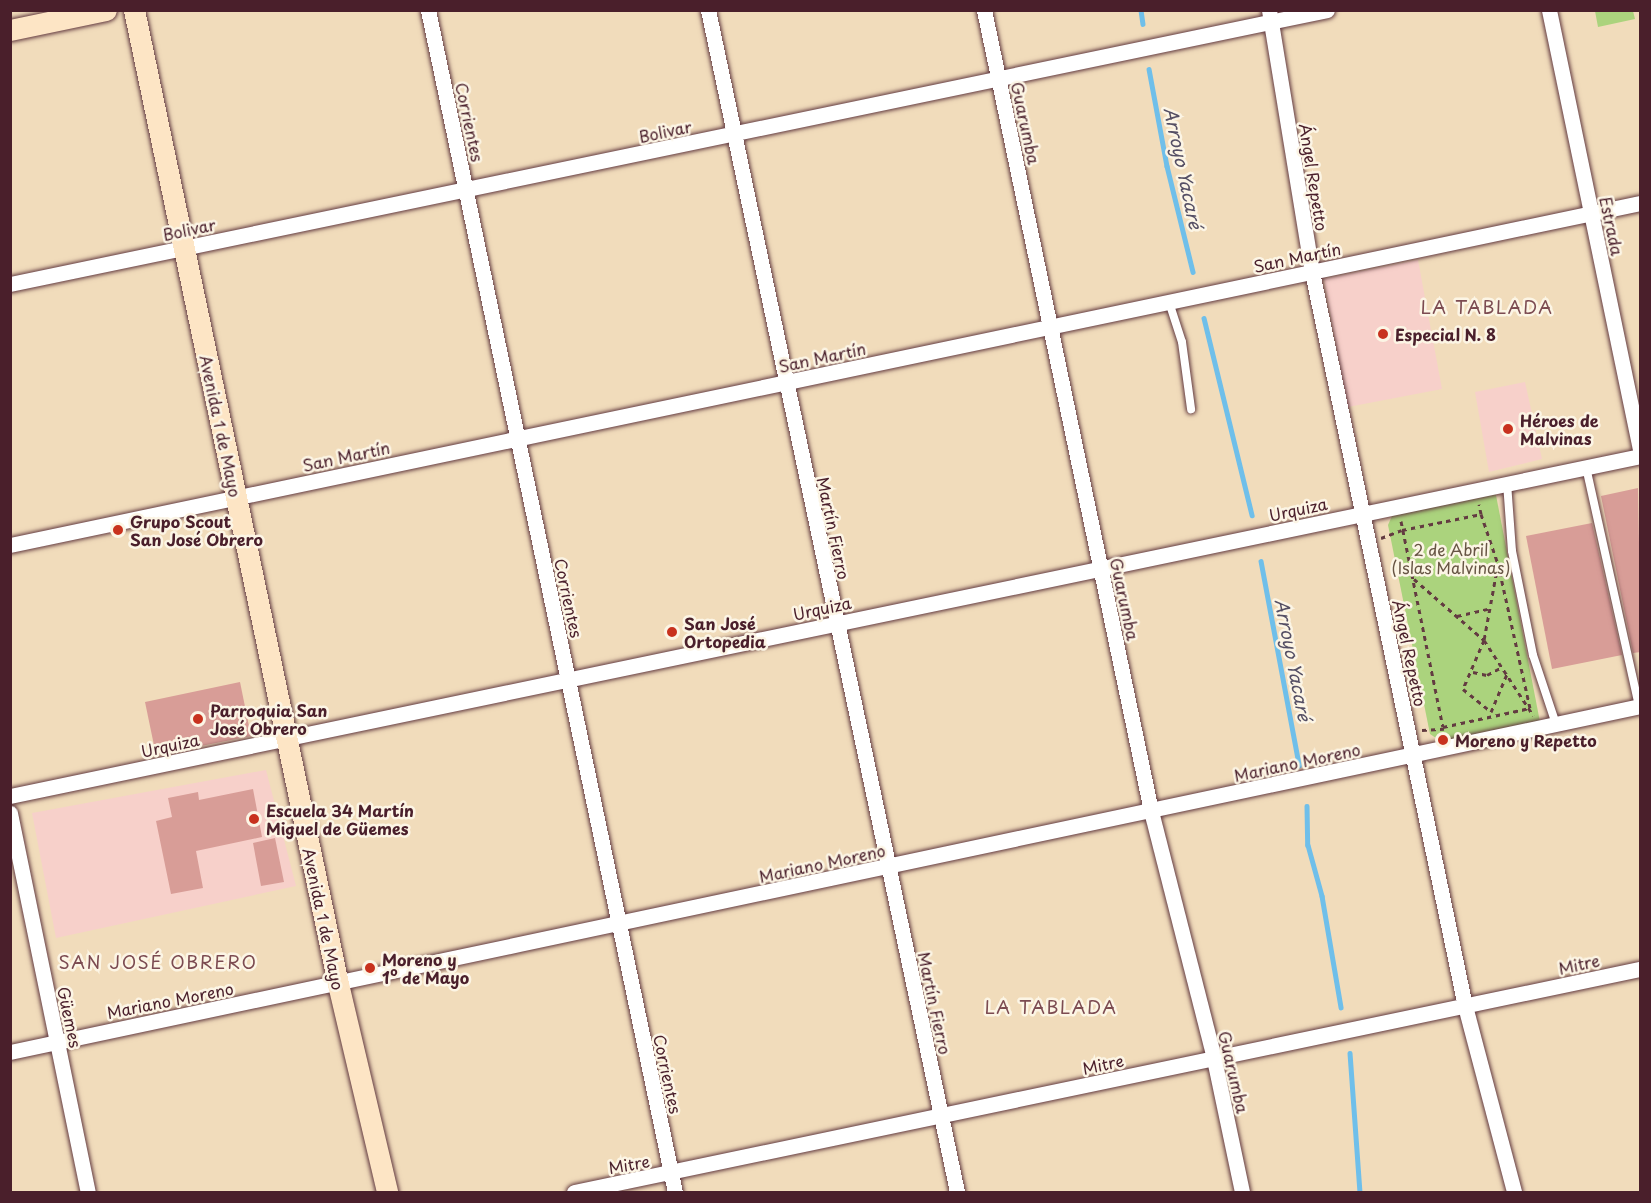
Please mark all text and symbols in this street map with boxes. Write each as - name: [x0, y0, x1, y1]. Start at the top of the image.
- street label: Guarumba: [1008, 80, 1044, 166]
- street label: Corrientes: [452, 81, 488, 163]
- water label: Arroyo Yacaré: [1159, 104, 1207, 232]
- street label: Bolivar: [637, 116, 693, 146]
- street label: Ángel Repetto: [1296, 122, 1332, 232]
- street label: Estrada: [1596, 195, 1628, 257]
- street label: Bolivar: [161, 214, 217, 244]
- street label: San Martín: [1252, 238, 1342, 276]
- district label: LA TABLADA: [1421, 296, 1553, 318]
- place label: Especial N. 8: [1395, 324, 1498, 344]
- marker: Especial N. 8: [1376, 327, 1390, 341]
- street label: San Martín: [777, 338, 867, 376]
- street label: Avenida 1 de Mayo: [197, 353, 245, 499]
- place label: Héroes de Malvinas: [1520, 410, 1599, 448]
- marker: Héroes de Malvinas: [1501, 422, 1515, 436]
- street label: San Martín: [301, 437, 391, 475]
- street label: Martín Fierro: [814, 475, 854, 581]
- street label: Urquiza: [1267, 493, 1329, 525]
- place label: Grupo Scout San José Obrero: [130, 511, 263, 549]
- marker: Grupo Scout San José Obrero: [111, 523, 125, 537]
- park label: 2 de Abril (Islas Malvinas): [1391, 539, 1511, 577]
- street label: Guarumba: [1107, 556, 1143, 642]
- street label: Corrientes: [551, 557, 587, 639]
- street label: Urquiza: [791, 592, 853, 624]
- water label: Arroyo Yacaré: [1270, 596, 1316, 724]
- street label: Ángel Repetto: [1389, 598, 1431, 708]
- place label: San José Ortopedia: [684, 613, 766, 651]
- marker: San José Ortopedia: [665, 625, 679, 639]
- place label: Parroquia San José Obrero: [210, 700, 327, 738]
- marker: Parroquia San José Obrero: [191, 712, 205, 726]
- street label: Urquiza: [139, 729, 201, 761]
- place label: Moreno y Repetto: [1455, 730, 1597, 750]
- marker: Moreno y Repetto: [1436, 733, 1450, 747]
- street label: Mariano Moreno: [1232, 739, 1362, 785]
- place label: Escuela 34 Martín Miguel de Güemes: [266, 800, 414, 838]
- marker: Escuela 34 Martín Miguel de Güemes: [247, 812, 261, 826]
- street label: Mariano Moreno: [757, 840, 887, 886]
- street label: Avenida 1 de Mayo: [300, 846, 348, 992]
- place label: Moreno y 1º de Mayo: [382, 949, 471, 987]
- street label: Martín Fierro: [915, 950, 955, 1056]
- street label: Mitre: [1557, 950, 1601, 978]
- district label: SAN JOSÉ OBRERO: [59, 951, 257, 973]
- marker: Moreno y 1º de Mayo: [363, 961, 377, 975]
- street label: Mariano Moreno: [105, 978, 235, 1022]
- street label: Güemes: [54, 985, 86, 1049]
- district label: LA TABLADA: [985, 996, 1117, 1018]
- street label: Guarumba: [1215, 1029, 1253, 1115]
- street label: Corrientes: [650, 1033, 686, 1115]
- street label: Mitre: [1081, 1050, 1125, 1078]
- street label: Mitre: [607, 1151, 651, 1177]

